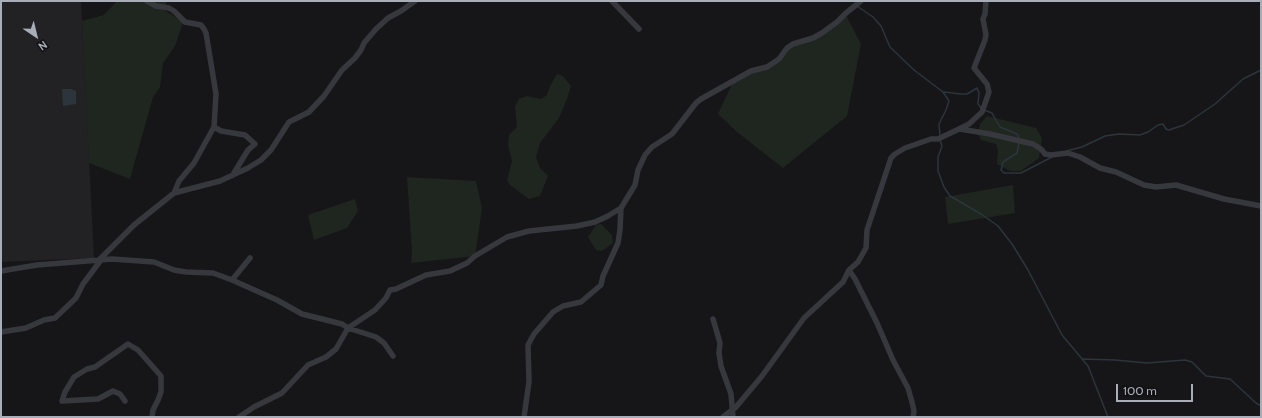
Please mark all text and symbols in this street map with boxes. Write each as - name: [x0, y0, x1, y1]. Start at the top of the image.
- north arrow: [16, 16, 56, 56]
- text: N: [36, 38, 50, 54]
- scale bar: [1118, 376, 1195, 402]
- text: 100 m: [1123, 383, 1157, 398]

